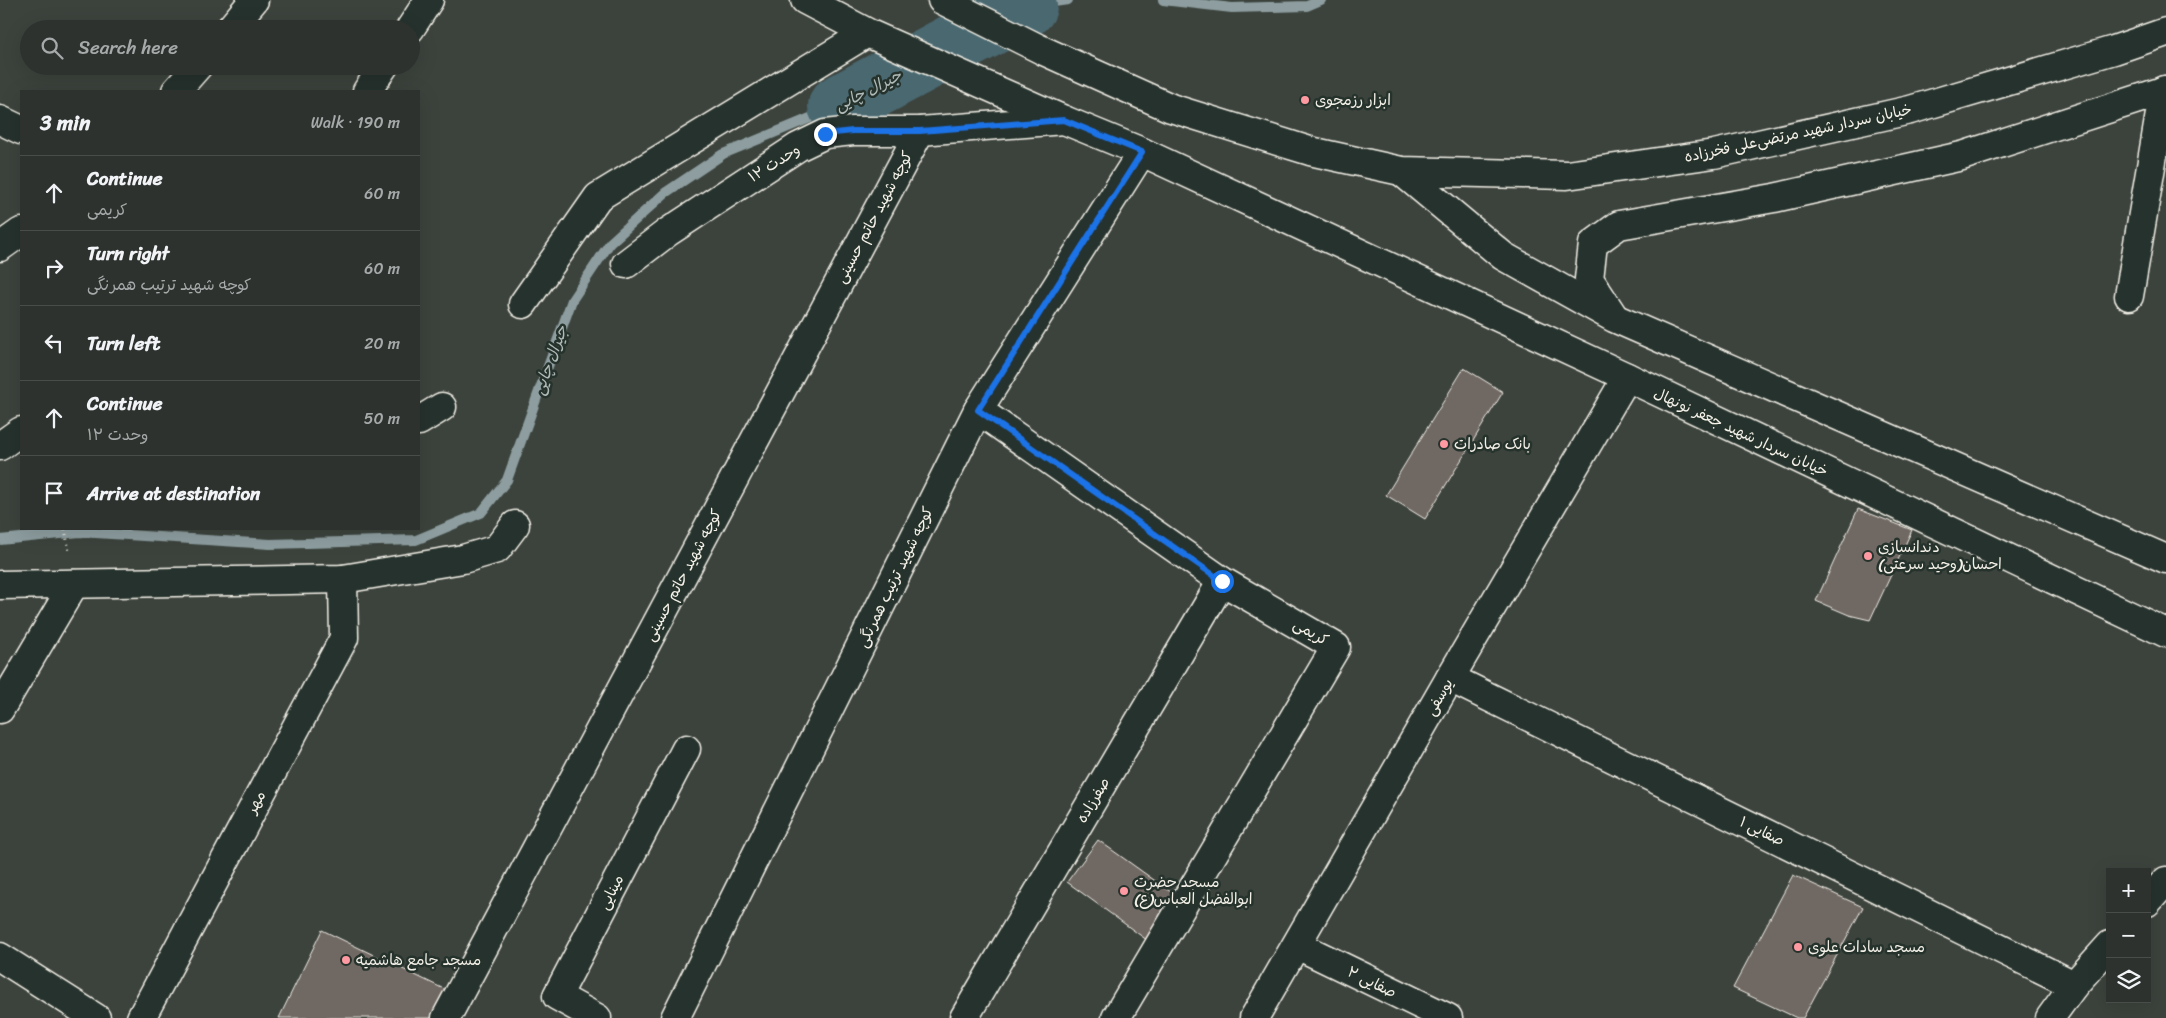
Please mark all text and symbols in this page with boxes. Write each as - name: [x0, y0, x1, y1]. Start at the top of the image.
- search box: [20, 20, 420, 75]
- text: Search here: [78, 31, 178, 64]
- icon: search: [38, 34, 66, 62]
- water label: جیرال چایی: [829, 60, 908, 119]
- place label: ابزار رزمجوی: [1315, 87, 1391, 113]
- marker: ابزار رزمجوی: [1299, 94, 1311, 106]
- street label: خیابان سردار شهید مرتضی‌علی فخرزاده: [1682, 96, 1914, 170]
- text: 3 min: [40, 104, 90, 142]
- text: Walk · 190 m: [311, 108, 400, 137]
- route end: [814, 123, 837, 146]
- street label: وحدت ۱۲: [743, 137, 805, 189]
- street label: کوچه شهید حاتم حسینی: [828, 146, 920, 288]
- text: Continue: [87, 162, 163, 195]
- icon: ahead: [40, 179, 68, 207]
- text: 60 m: [364, 179, 400, 208]
- text: کریمی: [87, 195, 127, 224]
- text: Turn right: [87, 237, 169, 270]
- icon: right: [40, 254, 68, 282]
- text: 60 m: [364, 254, 400, 283]
- text: کوچه شهید ترتیب همرنگی: [87, 270, 251, 299]
- water label: جیرال چایی: [524, 320, 576, 399]
- text: Turn left: [87, 327, 160, 360]
- icon: left: [40, 329, 68, 357]
- text: 20 m: [364, 329, 400, 358]
- street label: خیابان سردار شهید جعفر نونهال: [1649, 380, 1833, 484]
- text: Continue: [87, 387, 163, 420]
- icon: ahead: [40, 404, 68, 432]
- text: 50 m: [364, 404, 400, 433]
- text: وحدت ۱۲: [87, 420, 148, 449]
- place label: بانک صادرات: [1454, 431, 1531, 457]
- marker: بانک صادرات: [1438, 438, 1450, 450]
- text: Arrive at destination: [87, 477, 260, 510]
- icon: arrive: [40, 479, 68, 507]
- street label: کوچه شهید ترتیب همرنگی: [850, 502, 940, 652]
- street label: کوچه شهید حاتم حسینی: [637, 504, 729, 646]
- place label: دندانسازی احسان(وحید سرعتی): [1878, 534, 2002, 577]
- marker: دندانسازی احسان(وحید سرعتی): [1862, 550, 1874, 562]
- route start: [1211, 570, 1234, 593]
- street label: کریمی: [1288, 611, 1334, 653]
- street label: یوسفی: [1418, 673, 1460, 721]
- street label: صفرزاده: [1069, 772, 1117, 828]
- street label: مهر: [238, 786, 273, 820]
- street label: صفایی ۱: [1735, 809, 1789, 853]
- map controls: [2106, 868, 2151, 1003]
- button: +: [2106, 868, 2151, 913]
- place label: مسجد حضرت ابوالفضل العباس(ع): [1134, 869, 1252, 912]
- street label: مینایی: [591, 870, 631, 914]
- marker: مسجد حضرت ابوالفضل العباس(ع): [1118, 885, 1130, 897]
- button: −: [2106, 913, 2151, 958]
- place label: مسجد سادات علوی: [1808, 934, 1925, 960]
- marker: مسجد سادات علوی: [1792, 941, 1804, 953]
- place label: مسجد جامع هاشمیه: [356, 947, 481, 973]
- marker: مسجد جامع هاشمیه: [340, 954, 352, 966]
- button: layers: [2106, 958, 2151, 1003]
- street label: صفایی ۲: [1343, 959, 1401, 1005]

